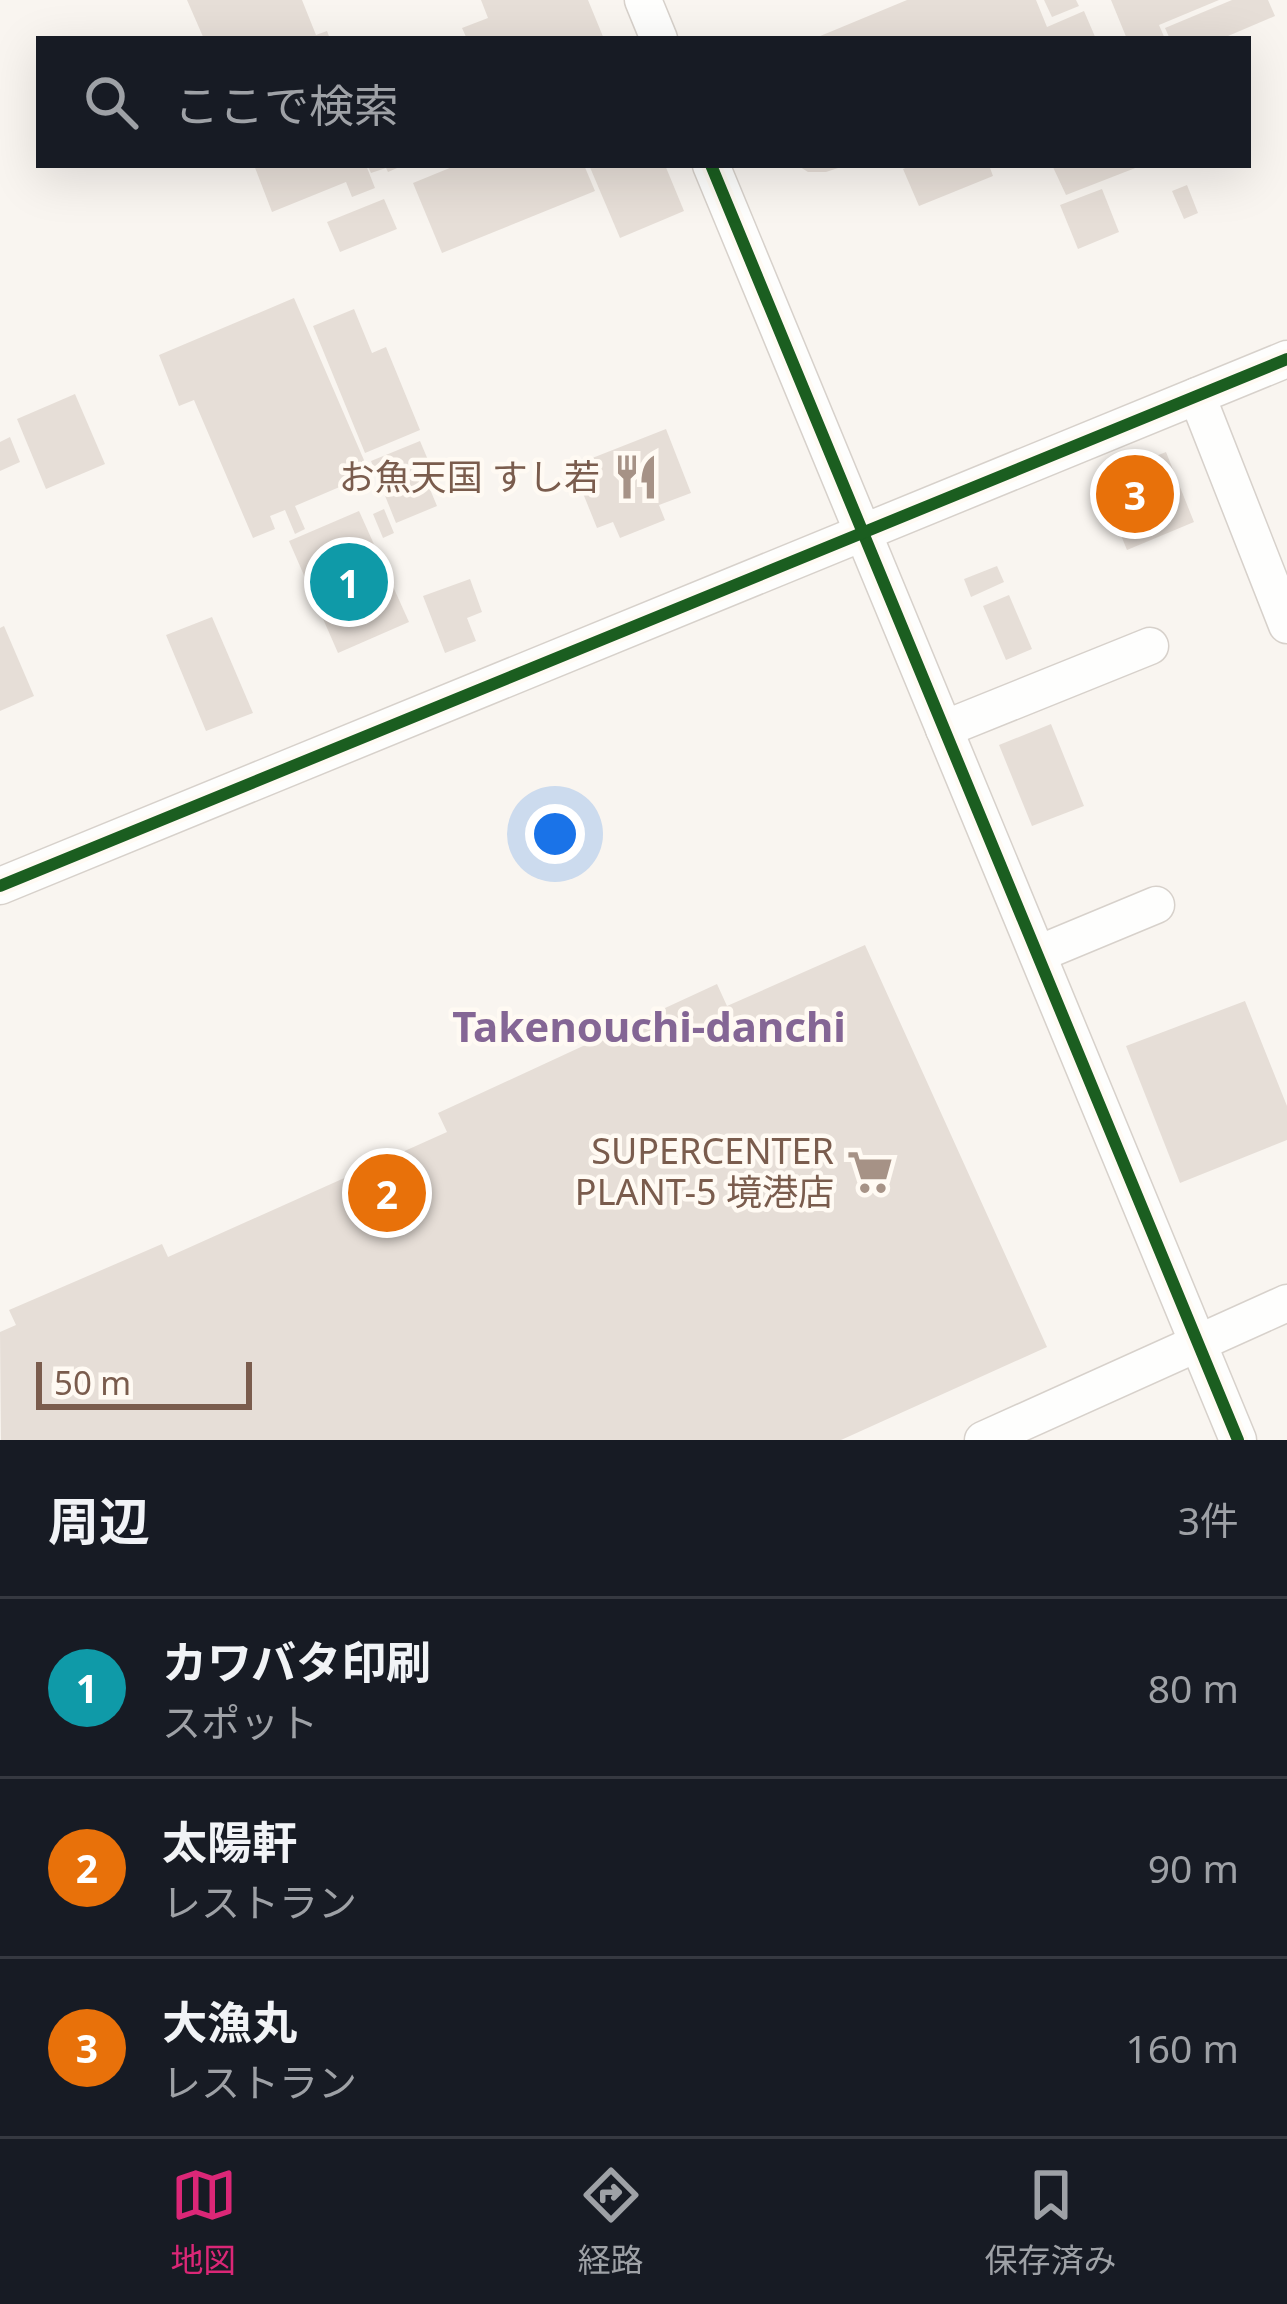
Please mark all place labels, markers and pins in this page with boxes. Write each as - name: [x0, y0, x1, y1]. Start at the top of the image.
- pin: 3: [1096, 449, 1174, 539]
- place label: お魚天国 すし若: [339, 452, 600, 501]
- restaurant icon: お魚天国 すし若: [611, 452, 661, 502]
- pin: 1: [310, 537, 388, 627]
- place label: SUPERCENTER PLANT-5 境港店: [575, 1126, 834, 1216]
- supermarket icon: SUPERCENTER PLANT-5 境港店: [845, 1147, 895, 1197]
- pin: 2: [348, 1148, 426, 1238]

